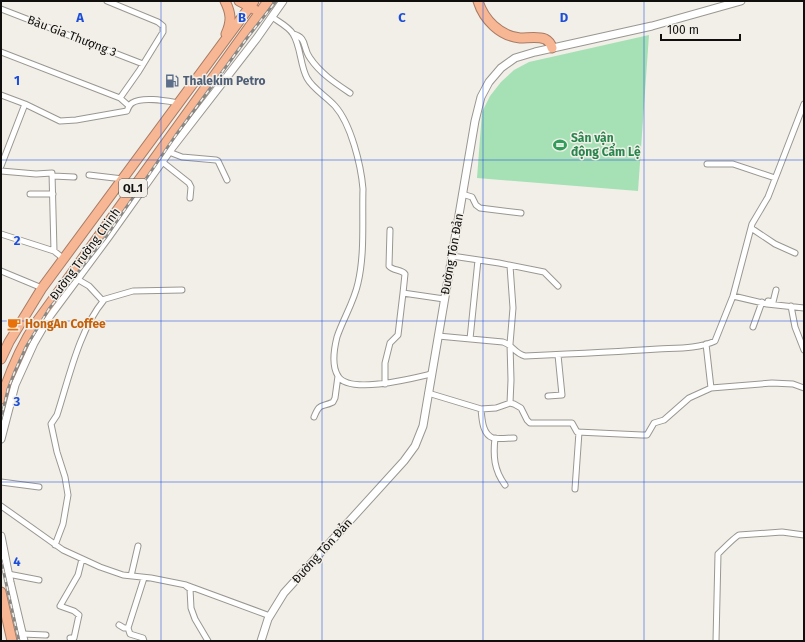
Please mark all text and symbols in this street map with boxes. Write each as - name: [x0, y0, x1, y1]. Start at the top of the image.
- text: A: [75, 10, 84, 25]
- text: B: [238, 10, 246, 25]
- text: C: [398, 10, 406, 25]
- text: D: [560, 10, 569, 25]
- street label: Bàu Gia Thượng 3: [25, 13, 119, 59]
- scale bar: [661, 16, 740, 42]
- text: 100 m: [667, 23, 699, 37]
- text: 1: [14, 73, 20, 88]
- fuel station icon: Thalekim Petro: [164, 73, 180, 89]
- place label: Thalekim Petro: [183, 74, 266, 88]
- place label: Sân vận động Cẩm Lệ: [571, 131, 641, 159]
- sports icon: Sân vận động Cẩm Lệ: [552, 137, 568, 153]
- road number: QL.1: [119, 179, 147, 197]
- street label: Đường Trường Chinh: [47, 205, 123, 303]
- street label: Đường Tôn Đản: [438, 212, 466, 296]
- text: 2: [14, 233, 21, 248]
- cafe icon: HongAn Coffee: [6, 316, 22, 332]
- place label: HongAn Coffee: [25, 317, 106, 331]
- text: 3: [13, 394, 21, 409]
- street label: Đường Tôn Đản: [289, 516, 355, 586]
- text: 4: [13, 554, 21, 569]

